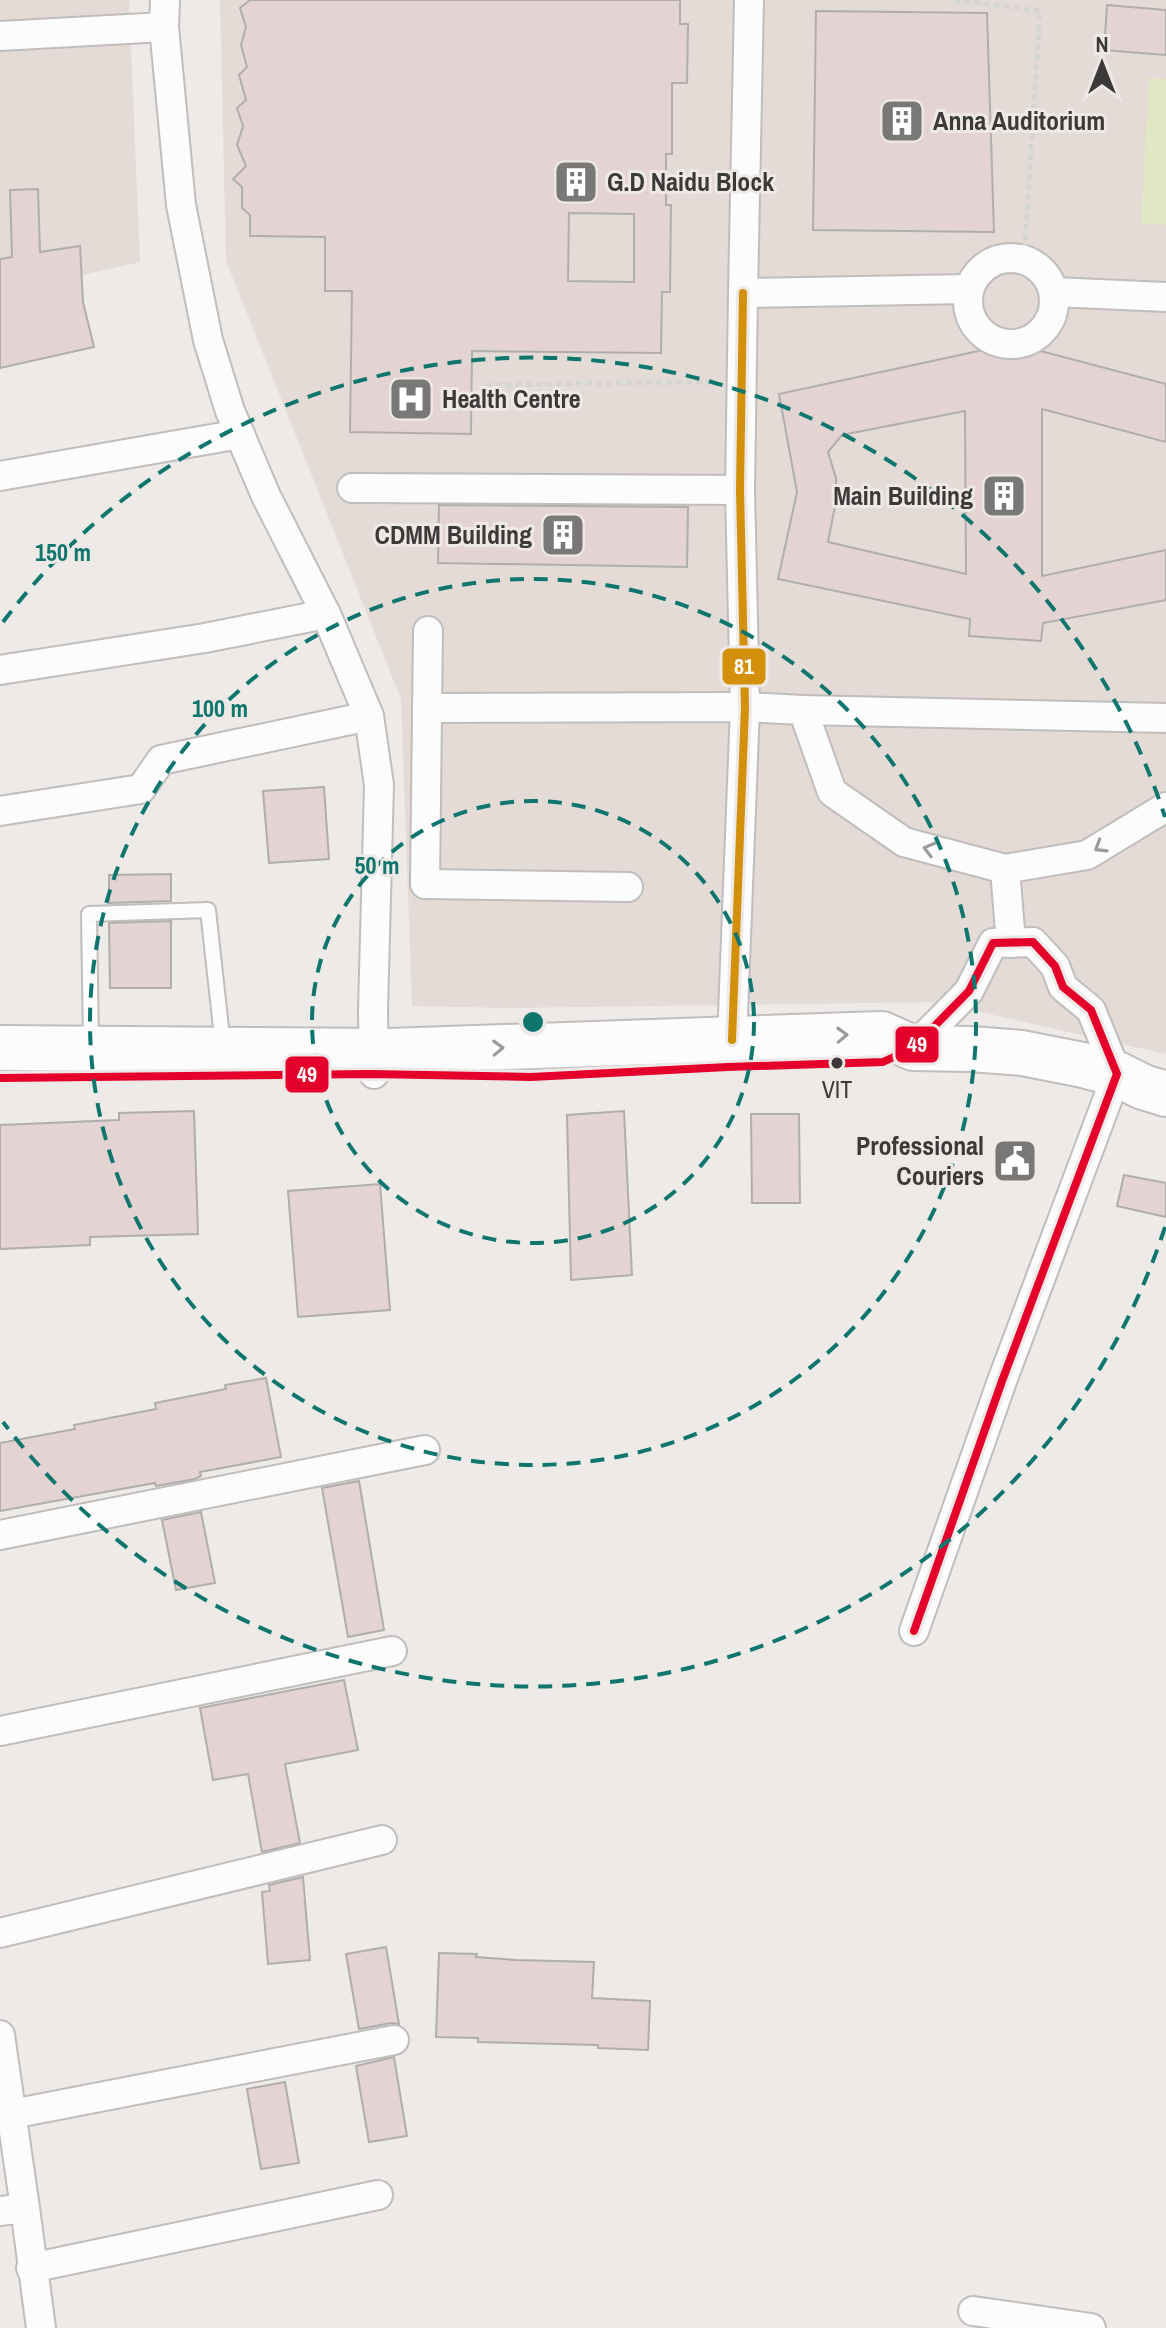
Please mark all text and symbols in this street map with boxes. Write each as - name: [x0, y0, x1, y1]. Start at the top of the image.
- north arrow: [1062, 24, 1142, 104]
- text: N: [1095, 29, 1109, 59]
- building icon: Anna Auditorium: [878, 97, 926, 145]
- place label: Anna Auditorium: [933, 103, 1105, 138]
- building icon: G.D Naidu Block: [552, 158, 600, 206]
- place label: G.D Naidu Block: [607, 164, 774, 199]
- hospital icon: Health Centre: [387, 375, 435, 423]
- place label: Health Centre: [442, 381, 581, 416]
- building icon: Main Building: [980, 472, 1028, 520]
- place label: Main Building: [833, 478, 973, 513]
- building icon: CDMM Building: [539, 511, 587, 559]
- place label: CDMM Building: [374, 517, 532, 552]
- text: 150 m: [35, 536, 91, 568]
- line badge: 81: [721, 647, 767, 686]
- text: 81: [734, 651, 755, 681]
- text: 100 m: [192, 692, 248, 724]
- one-way arrow: [1094, 838, 1108, 853]
- one-way arrow: [923, 842, 937, 858]
- text: 50 m: [355, 849, 399, 881]
- centre of rings: [519, 1008, 547, 1036]
- line badge: 49: [894, 1025, 940, 1064]
- one-way arrow: [836, 1027, 849, 1044]
- text: 49: [907, 1029, 927, 1059]
- one-way arrow: [492, 1039, 505, 1056]
- line badge: 49: [284, 1055, 330, 1094]
- marker: VIT: [829, 1055, 845, 1071]
- text: 49: [297, 1059, 317, 1089]
- place label: VIT: [822, 1073, 852, 1105]
- place label: Professional Couriers: [856, 1128, 984, 1193]
- public building icon: Professional Couriers: [991, 1137, 1039, 1185]

